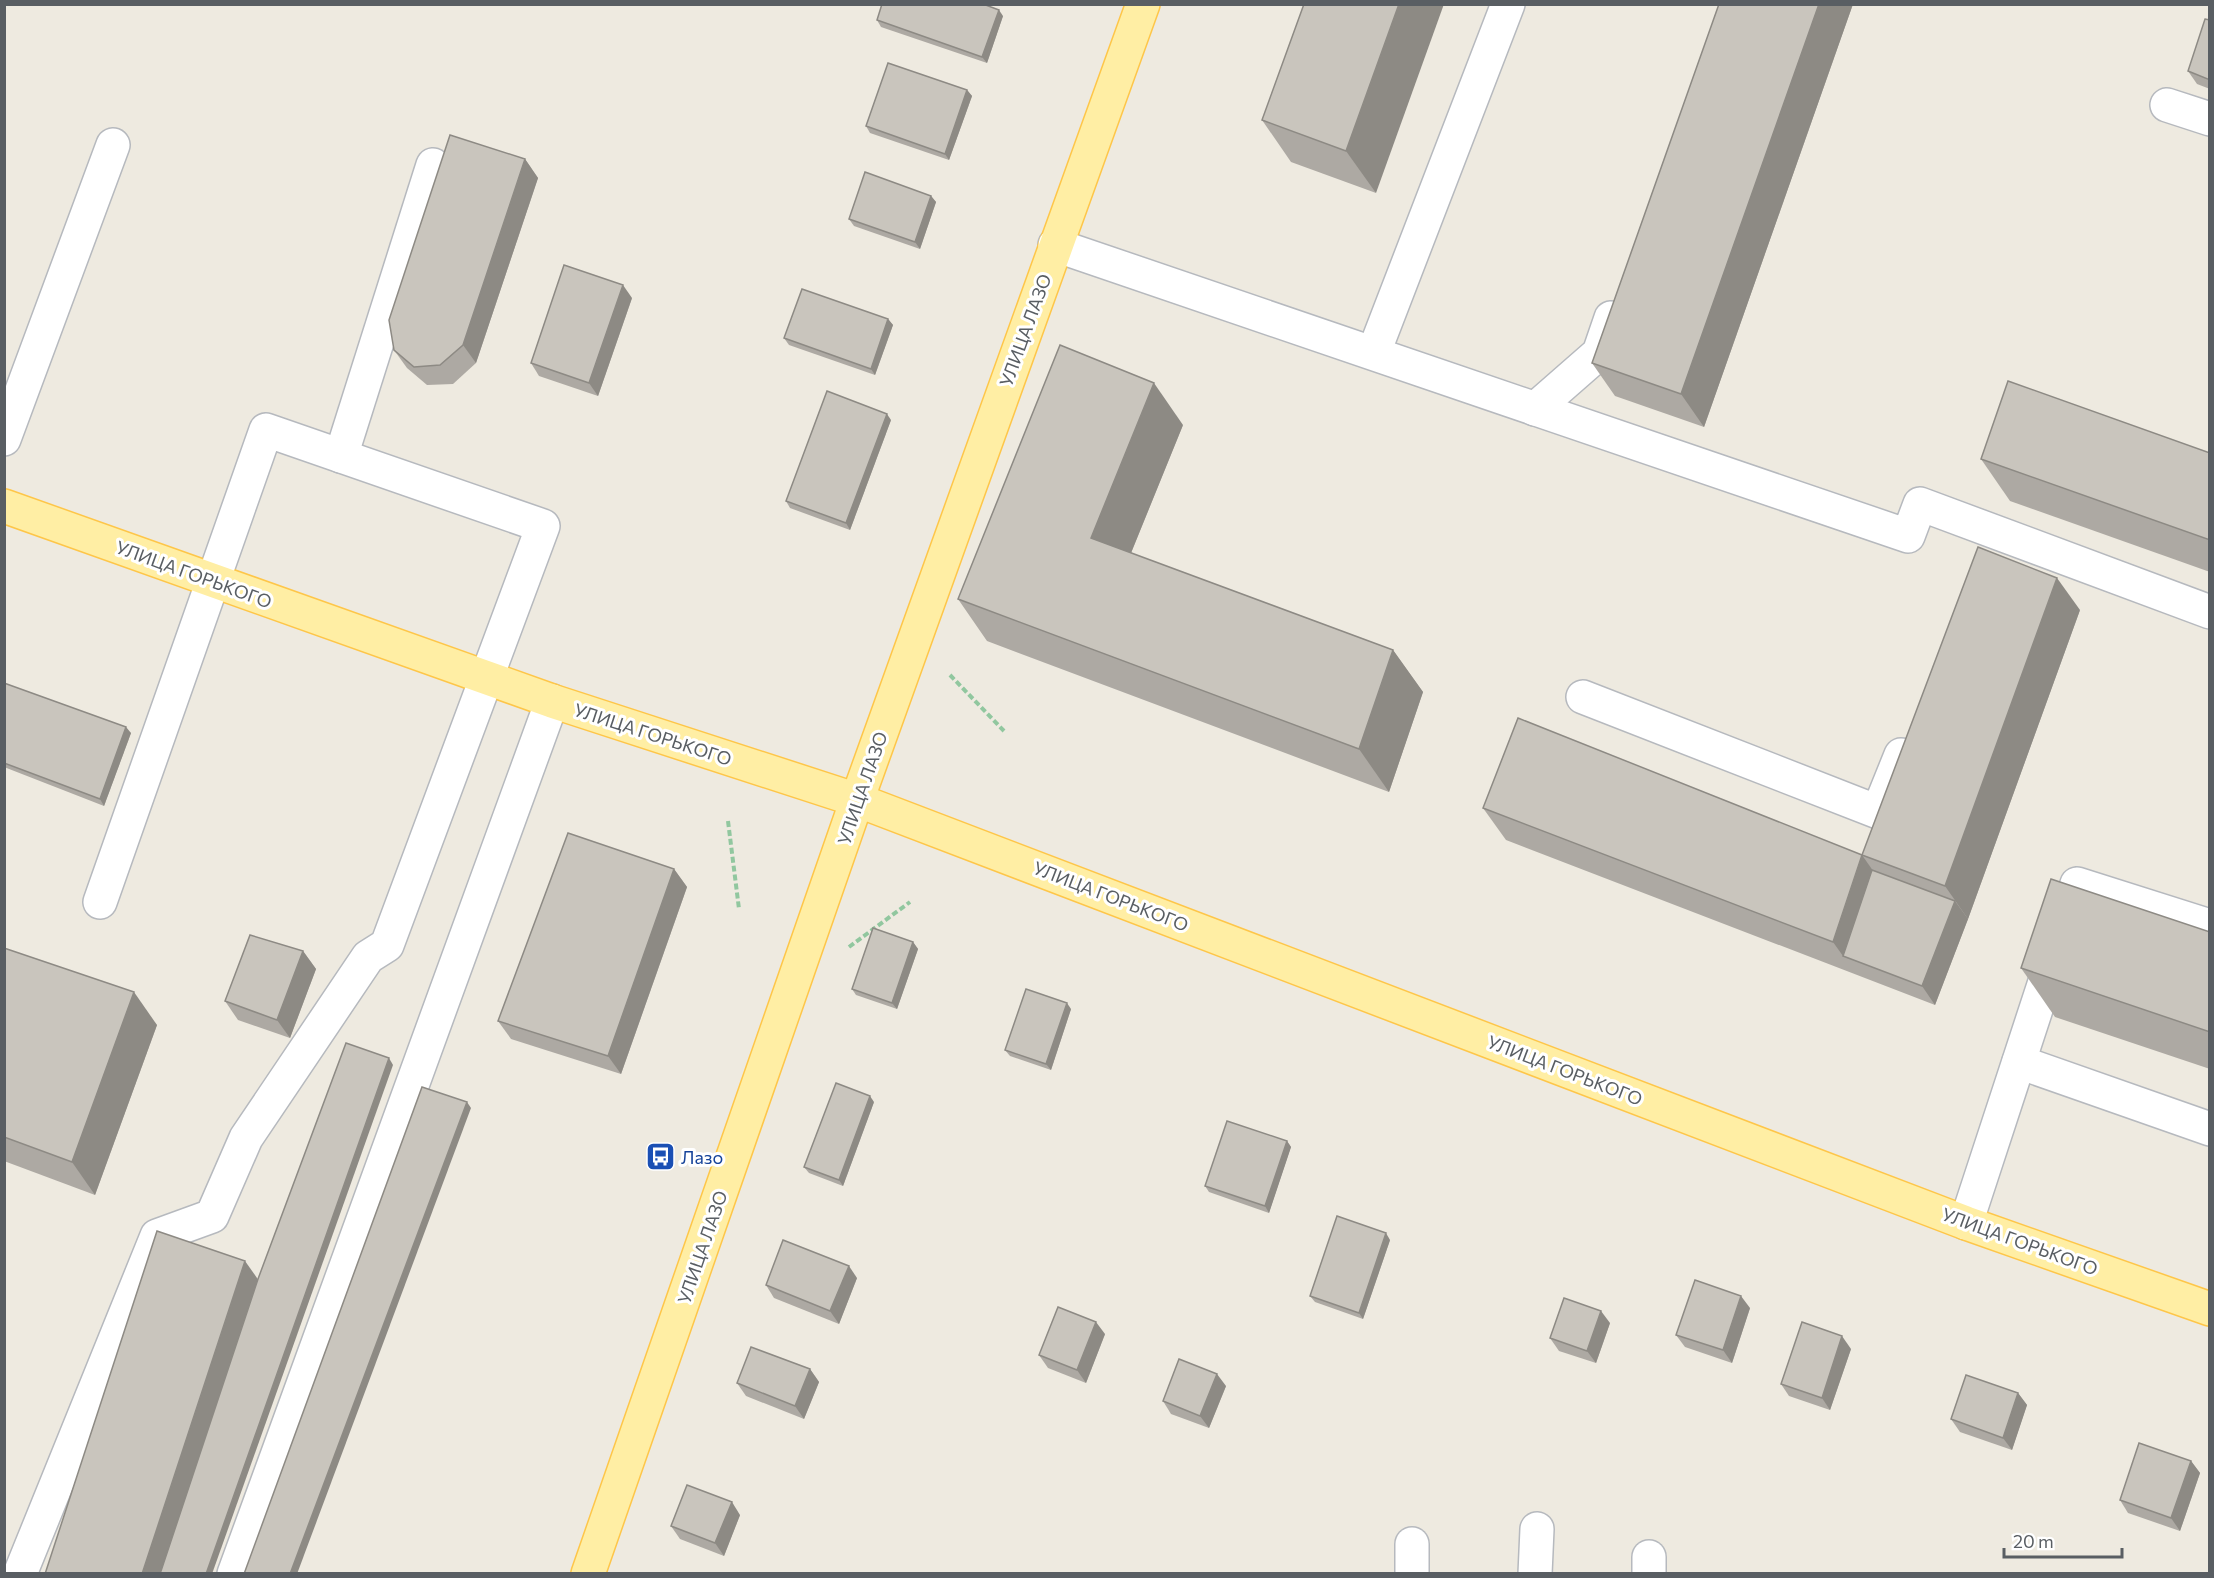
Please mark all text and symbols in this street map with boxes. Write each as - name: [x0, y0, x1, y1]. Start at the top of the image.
- street label: УЛИЦА ЛАЗО: [994, 271, 1056, 389]
- street label: УЛИЦА ГОРЬКОГО: [113, 536, 275, 612]
- street label: УЛИЦА ГОРЬКОГО: [571, 698, 735, 770]
- street label: УЛИЦА ЛАЗО: [832, 729, 892, 847]
- street label: УЛИЦА ГОРЬКОГО: [1030, 856, 1192, 936]
- street label: УЛИЦА ГОРЬКОГО: [1484, 1030, 1646, 1110]
- bus stop icon: Лазо: [644, 1141, 676, 1173]
- place label: Лазо: [681, 1146, 723, 1168]
- street label: УЛИЦА ЛАЗО: [672, 1188, 732, 1306]
- street label: УЛИЦА ГОРЬКОГО: [1939, 1203, 2101, 1279]
- scale bar: [2004, 1521, 2122, 1559]
- text: 20 m: [2013, 1530, 2054, 1552]

